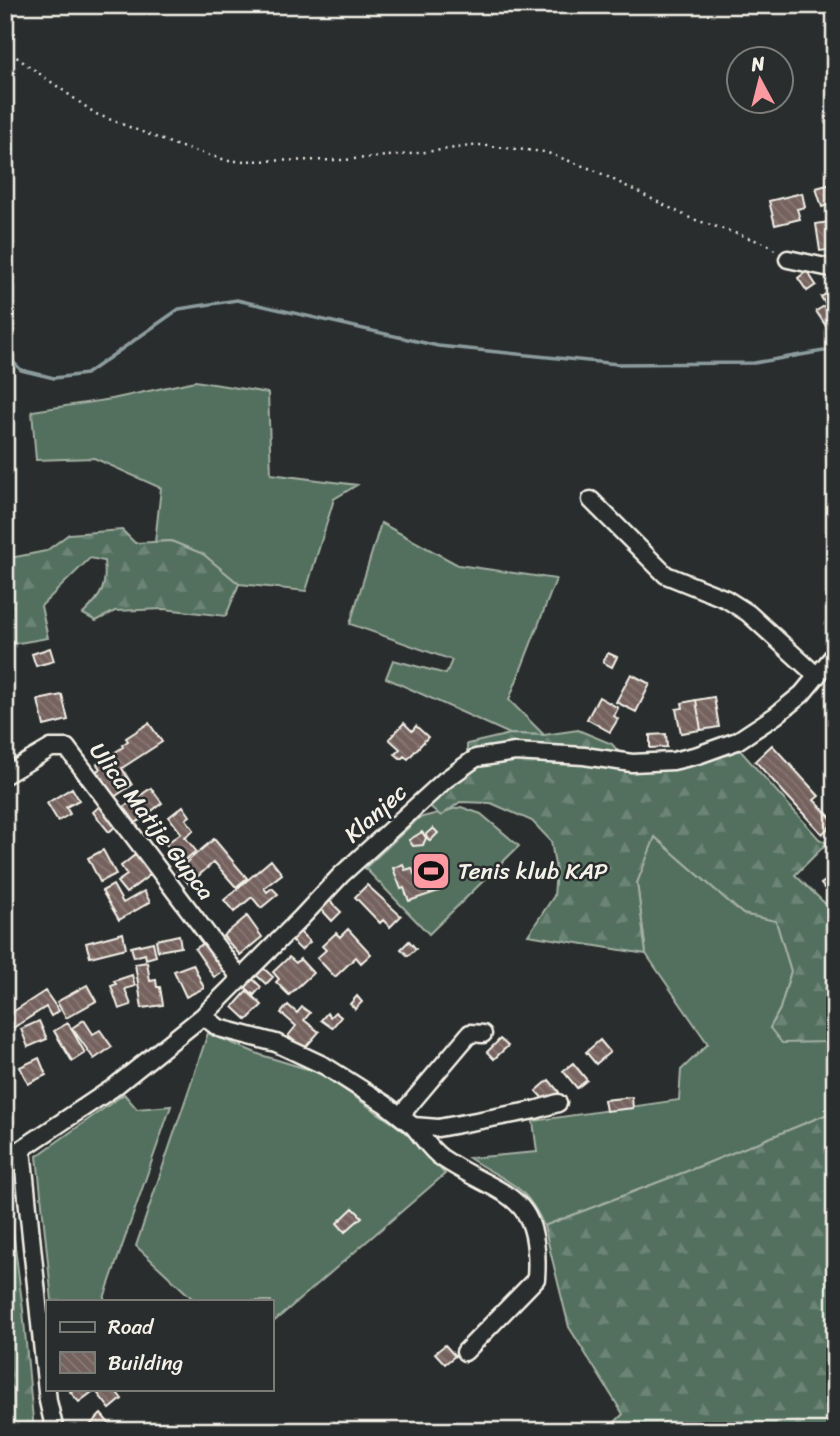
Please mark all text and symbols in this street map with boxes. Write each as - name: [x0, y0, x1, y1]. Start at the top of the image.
- north arrow: [724, 46, 794, 116]
- text: N: [748, 46, 767, 81]
- street label: Ulica Matije Gupca: [78, 733, 225, 910]
- street label: Klanjec: [334, 773, 417, 854]
- sports icon: Tenis klub KAP: [410, 850, 452, 892]
- place label: Tenis klub KAP: [458, 851, 608, 892]
- legend: [46, 1300, 273, 1390]
- text: Road: [108, 1308, 155, 1346]
- text: Building: [108, 1344, 184, 1382]

